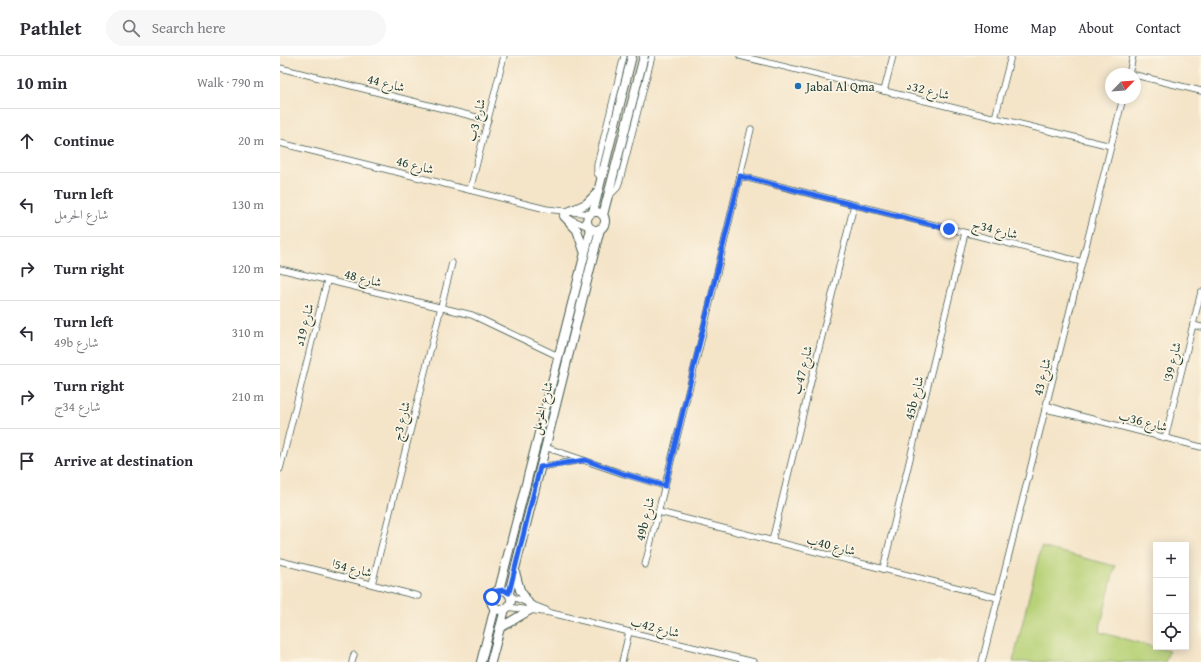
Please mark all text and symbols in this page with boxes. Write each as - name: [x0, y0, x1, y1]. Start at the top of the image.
- search box: [106, 10, 386, 46]
- text: Pathlet: [20, 14, 82, 42]
- icon: search: [120, 17, 142, 39]
- text: Search here: [152, 17, 226, 38]
- text: Home: [974, 18, 1009, 38]
- text: Map: [1031, 18, 1056, 38]
- text: About: [1078, 18, 1114, 38]
- text: Contact: [1136, 18, 1181, 38]
- north arrow: [1105, 68, 1141, 104]
- street label: شارع 44: [365, 69, 407, 99]
- text: 10 min: [16, 70, 67, 95]
- text: Walk · 790 m: [197, 73, 264, 92]
- street label: شارع 32د: [904, 75, 952, 106]
- place label: Jabal Al Qma: [804, 77, 876, 96]
- marker: Jabal Al Qma: [793, 81, 803, 91]
- street label: شارع 3ب: [461, 96, 492, 144]
- icon: ahead: [16, 130, 38, 152]
- text: Continue: [54, 130, 115, 151]
- text: 20 m: [238, 131, 264, 150]
- street label: شارع 46: [394, 151, 436, 181]
- text: Turn left: [54, 183, 113, 204]
- icon: left: [16, 194, 38, 216]
- text: 130 m: [232, 195, 264, 214]
- text: شارع الحرمل: [54, 205, 108, 224]
- street label: شارع 34ج: [970, 214, 1020, 246]
- route end: [940, 220, 958, 238]
- icon: right: [16, 258, 38, 280]
- text: Turn right: [54, 258, 125, 279]
- text: 120 m: [232, 259, 264, 278]
- street label: شارع 48: [342, 264, 384, 294]
- street label: شارع 19د: [289, 301, 320, 349]
- text: Turn left: [54, 311, 113, 332]
- icon: left: [16, 322, 38, 344]
- text: 310 m: [232, 323, 264, 342]
- text: 49b شارع: [54, 333, 99, 352]
- street label: شارع 39ا: [1158, 340, 1188, 385]
- street label: شارع 47ب: [787, 343, 819, 397]
- street label: شارع 43: [1028, 356, 1058, 398]
- street label: 45b شارع: [899, 374, 931, 422]
- text: Turn right: [54, 375, 125, 396]
- street label: شارع الحرمل: [526, 379, 560, 437]
- icon: right: [16, 386, 38, 408]
- text: 210 m: [232, 387, 264, 406]
- text: شارع 34ج: [54, 397, 101, 416]
- street label: شارع 3ج: [387, 399, 417, 443]
- street label: شارع 36ب: [1116, 406, 1170, 438]
- icon: arrive: [16, 450, 38, 472]
- text: Arrive at destination: [54, 450, 193, 471]
- street label: 49b شارع: [630, 495, 662, 543]
- street label: شارع 40ب: [804, 530, 858, 562]
- map controls: [1153, 542, 1189, 650]
- button: +: [1153, 542, 1189, 578]
- street label: شارع 54ا: [329, 554, 374, 584]
- button: −: [1153, 578, 1189, 614]
- route start: [483, 588, 501, 606]
- street label: شارع 42ب: [628, 612, 682, 644]
- button: locate: [1153, 614, 1189, 650]

